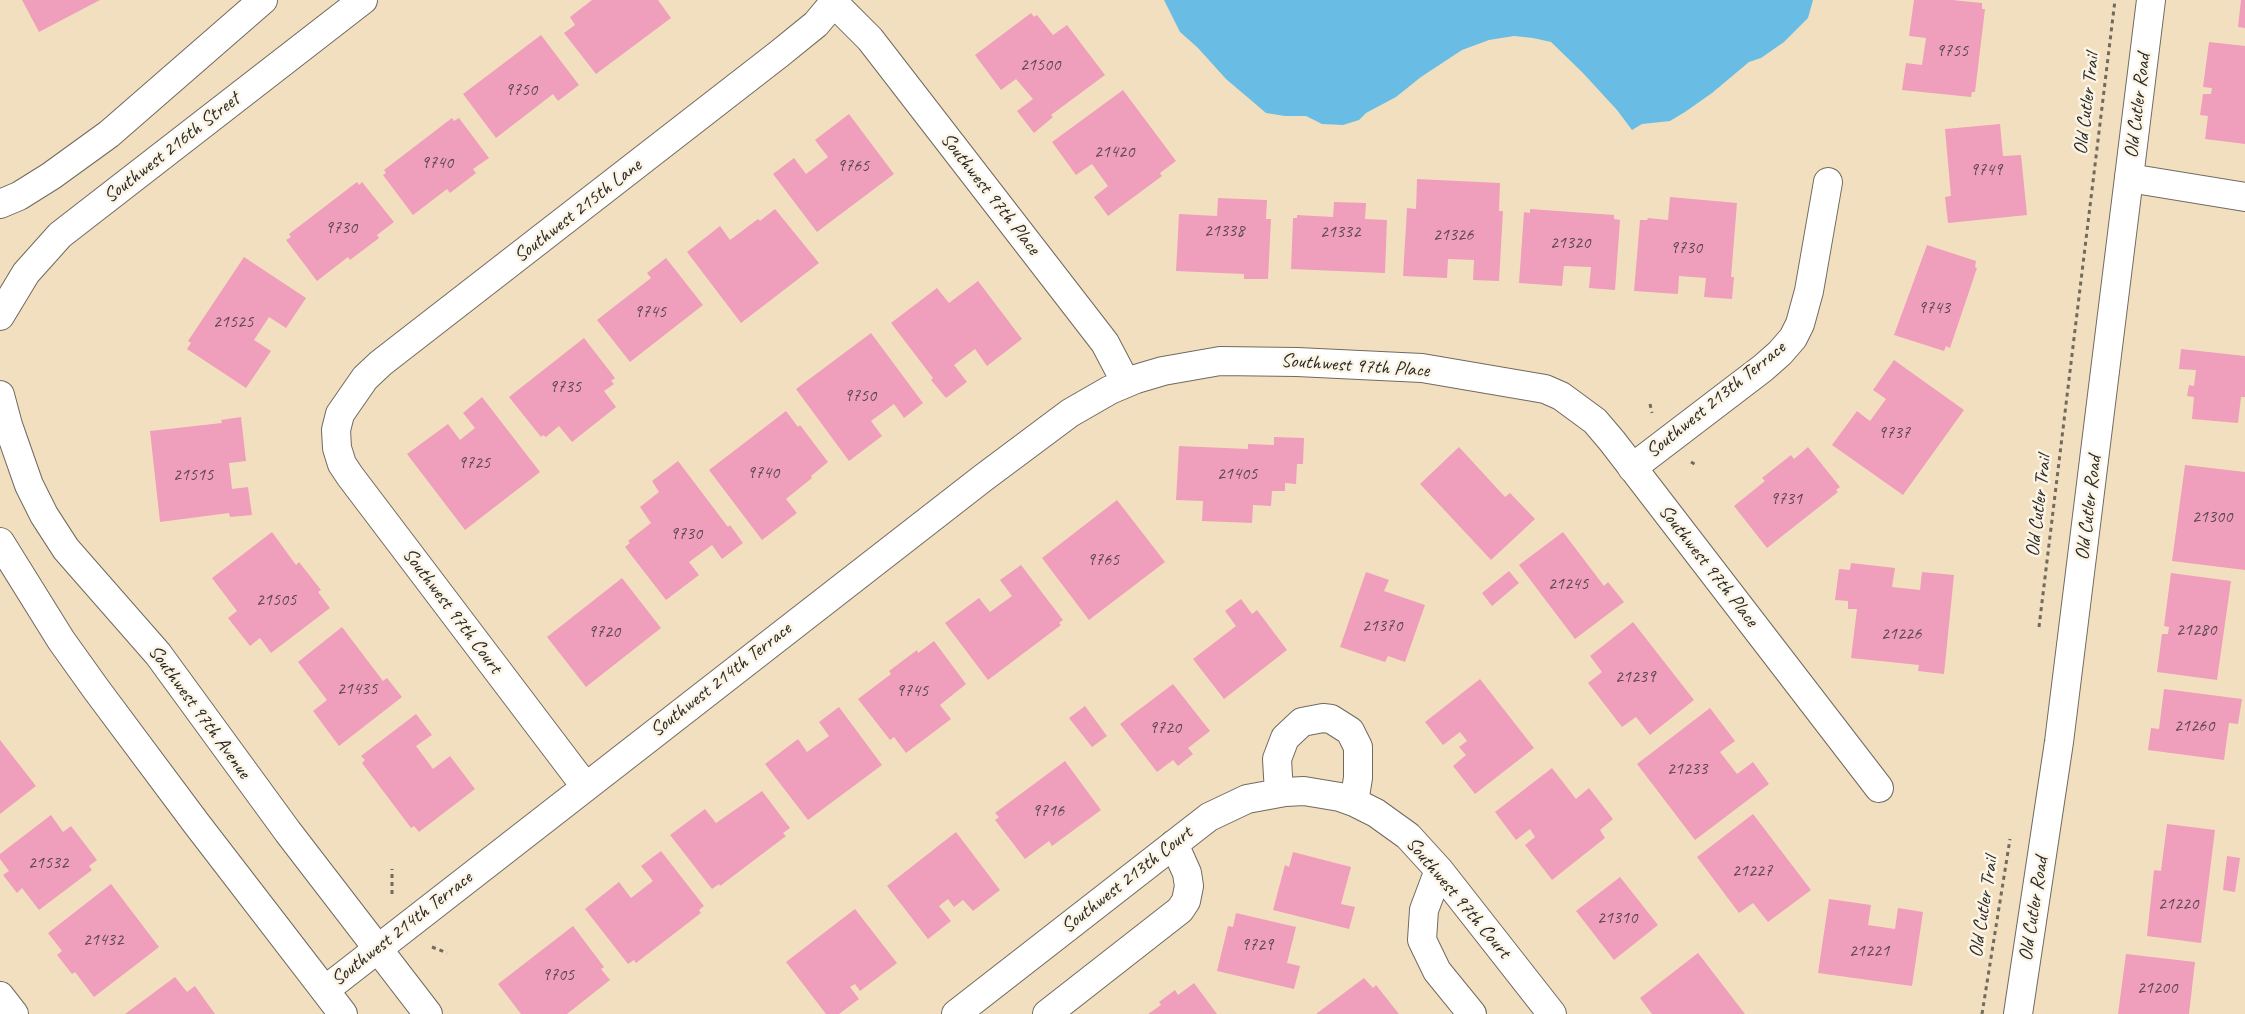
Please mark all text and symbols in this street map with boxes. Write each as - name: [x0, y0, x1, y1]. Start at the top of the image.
- house number: 9755: [1936, 40, 1968, 62]
- street label: Old Cutler Trail: [2069, 52, 2105, 156]
- street label: Old Cutler Road: [2120, 52, 2156, 160]
- house number: 21500: [1020, 54, 1060, 76]
- house number: 9750: [505, 79, 537, 101]
- street label: Southwest 216th Street: [99, 87, 245, 209]
- street label: Southwest 97th Place: [935, 128, 1045, 260]
- house number: 21420: [1094, 141, 1134, 163]
- house number: 9740: [421, 152, 453, 174]
- street label: Southwest 215th Lane: [510, 154, 646, 268]
- house number: 9765: [837, 155, 869, 177]
- house number: 9749: [1970, 159, 2002, 181]
- house number: 9730: [325, 217, 357, 239]
- house number: 21338: [1204, 220, 1244, 242]
- house number: 21332: [1320, 221, 1360, 243]
- house number: 21326: [1433, 224, 1473, 246]
- house number: 21320: [1550, 232, 1590, 254]
- house number: 9730: [1670, 237, 1702, 259]
- house number: 9743: [1918, 297, 1950, 319]
- house number: 9745: [634, 301, 666, 323]
- house number: 21525: [213, 311, 253, 333]
- street label: Southwest 213th Terrace: [1641, 336, 1791, 464]
- street label: Southwest 97th Place: [1280, 349, 1430, 383]
- house number: 9735: [549, 376, 581, 398]
- house number: 9750: [844, 385, 876, 407]
- house number: 9737: [1878, 422, 1910, 444]
- house number: 9725: [458, 452, 490, 474]
- street label: Old Cutler Trail: [2021, 454, 2057, 558]
- street label: Old Cutler Road: [2071, 454, 2107, 562]
- house number: 9740: [747, 462, 779, 484]
- house number: 21405: [1217, 463, 1257, 485]
- house number: 21515: [173, 464, 213, 486]
- house number: 9731: [1770, 488, 1802, 510]
- street label: Southwest 97th Place: [1653, 500, 1763, 632]
- house number: 21300: [2192, 506, 2232, 528]
- house number: 9730: [670, 523, 702, 545]
- street label: Southwest 97th Court: [397, 543, 507, 679]
- house number: 9765: [1087, 549, 1119, 571]
- house number: 21245: [1548, 573, 1588, 595]
- house number: 21505: [256, 589, 296, 611]
- house number: 21370: [1362, 615, 1402, 637]
- street label: Southwest 214th Terrace: [646, 617, 796, 743]
- house number: 21280: [2176, 619, 2216, 641]
- house number: 9720: [588, 621, 620, 643]
- house number: 21226: [1881, 623, 1921, 645]
- street label: Southwest 97th Avenue: [142, 641, 256, 783]
- house number: 21239: [1615, 666, 1655, 688]
- house number: 21435: [337, 678, 377, 700]
- house number: 9745: [896, 680, 928, 702]
- house number: 21260: [2174, 715, 2214, 737]
- house number: 9720: [1149, 717, 1181, 739]
- house number: 21233: [1667, 758, 1707, 780]
- house number: 9716: [1032, 800, 1064, 822]
- street label: Southwest 213th Court: [1057, 821, 1197, 939]
- street label: Southwest 97th Court: [1400, 832, 1516, 964]
- house number: 21532: [28, 852, 68, 874]
- street label: Old Cutler Trail: [1964, 855, 2004, 959]
- street label: Old Cutler Road: [2014, 855, 2054, 963]
- house number: 21227: [1732, 860, 1772, 882]
- street label: Southwest 214th Terrace: [327, 866, 477, 992]
- house number: 21220: [2158, 893, 2198, 915]
- house number: 21310: [1597, 907, 1637, 929]
- house number: 21432: [83, 929, 123, 951]
- house number: 9729: [1241, 934, 1273, 956]
- house number: 21221: [1849, 940, 1889, 962]
- house number: 9705: [542, 964, 574, 986]
- house number: 21200: [2137, 977, 2177, 999]

